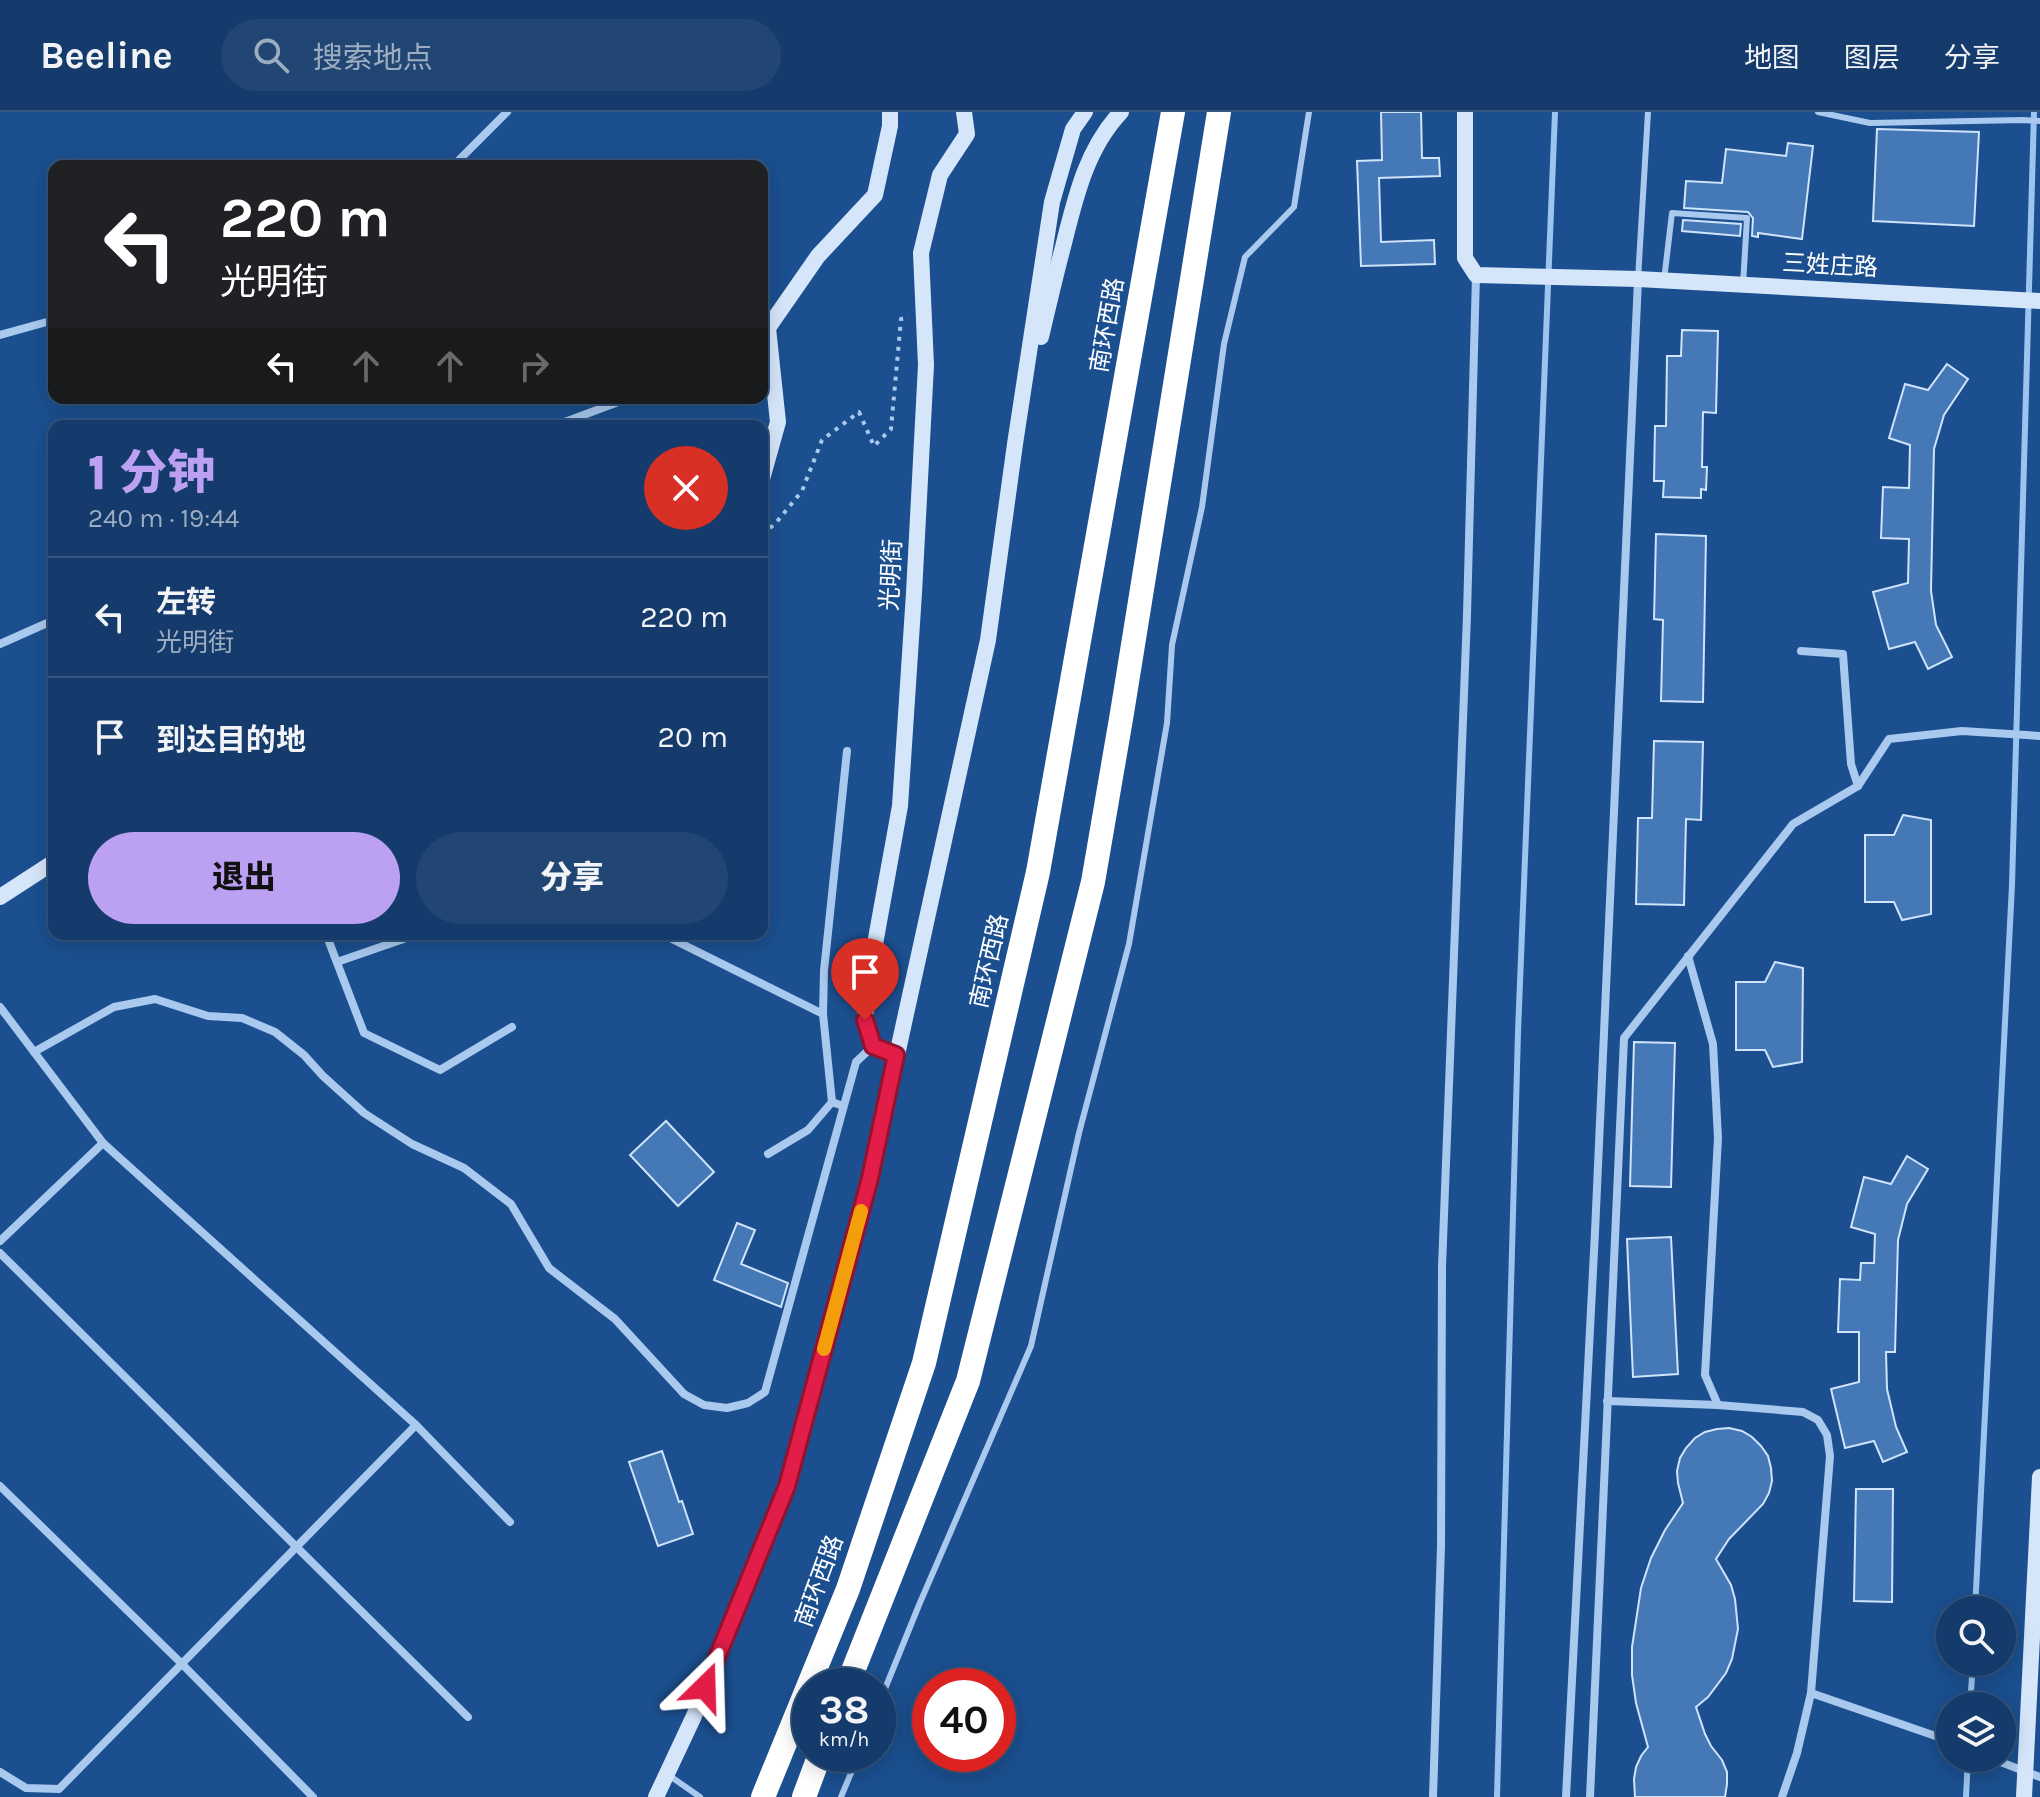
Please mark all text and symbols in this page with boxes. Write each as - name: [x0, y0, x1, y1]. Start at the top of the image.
- search box: [221, 19, 781, 91]
- text: Beeline: [40, 33, 173, 78]
- icon: search: [249, 33, 293, 77]
- text: 搜索地点: [313, 40, 433, 76]
- text: 地图: [1744, 41, 1800, 74]
- text: 图层: [1844, 41, 1900, 74]
- text: 分享: [1944, 41, 2000, 74]
- text: 220 m: [220, 185, 391, 250]
- icon: left: [88, 192, 192, 296]
- street label: 三姓庄路: [1781, 249, 1879, 281]
- text: 光明街: [220, 261, 328, 303]
- street label: 南环西路: [1085, 275, 1129, 375]
- icon: left: [260, 344, 304, 388]
- icon: ahead: [344, 344, 388, 388]
- icon: ahead: [428, 344, 472, 388]
- icon: right: [512, 344, 556, 388]
- text: 1 分钟: [88, 445, 215, 501]
- button: close: [644, 446, 728, 530]
- text: 240 m · 19:44: [88, 503, 239, 534]
- street label: 光明街: [875, 538, 907, 612]
- text: 左转: [156, 584, 216, 620]
- icon: left: [88, 595, 132, 639]
- text: 220 m: [640, 599, 728, 635]
- text: 光明街: [156, 627, 234, 658]
- icon: arrive: [88, 715, 132, 759]
- text: 20 m: [658, 719, 728, 755]
- text: 到达目的地: [156, 722, 306, 758]
- button: 退出: [88, 832, 400, 924]
- button: 分享: [416, 832, 728, 924]
- street label: 南环西路: [965, 911, 1013, 1011]
- pin: [831, 938, 899, 1020]
- icon: arrive: [843, 950, 887, 994]
- street label: 南环西路: [789, 1531, 849, 1631]
- map controls: [1936, 1596, 2016, 1772]
- button: search: [1936, 1596, 2016, 1676]
- position arrow: [663, 1645, 747, 1729]
- speed limit sign: 40: [912, 1668, 1016, 1772]
- text: 38: [819, 1686, 869, 1733]
- button: layers: [1936, 1692, 2016, 1772]
- text: km/h: [819, 1728, 869, 1751]

